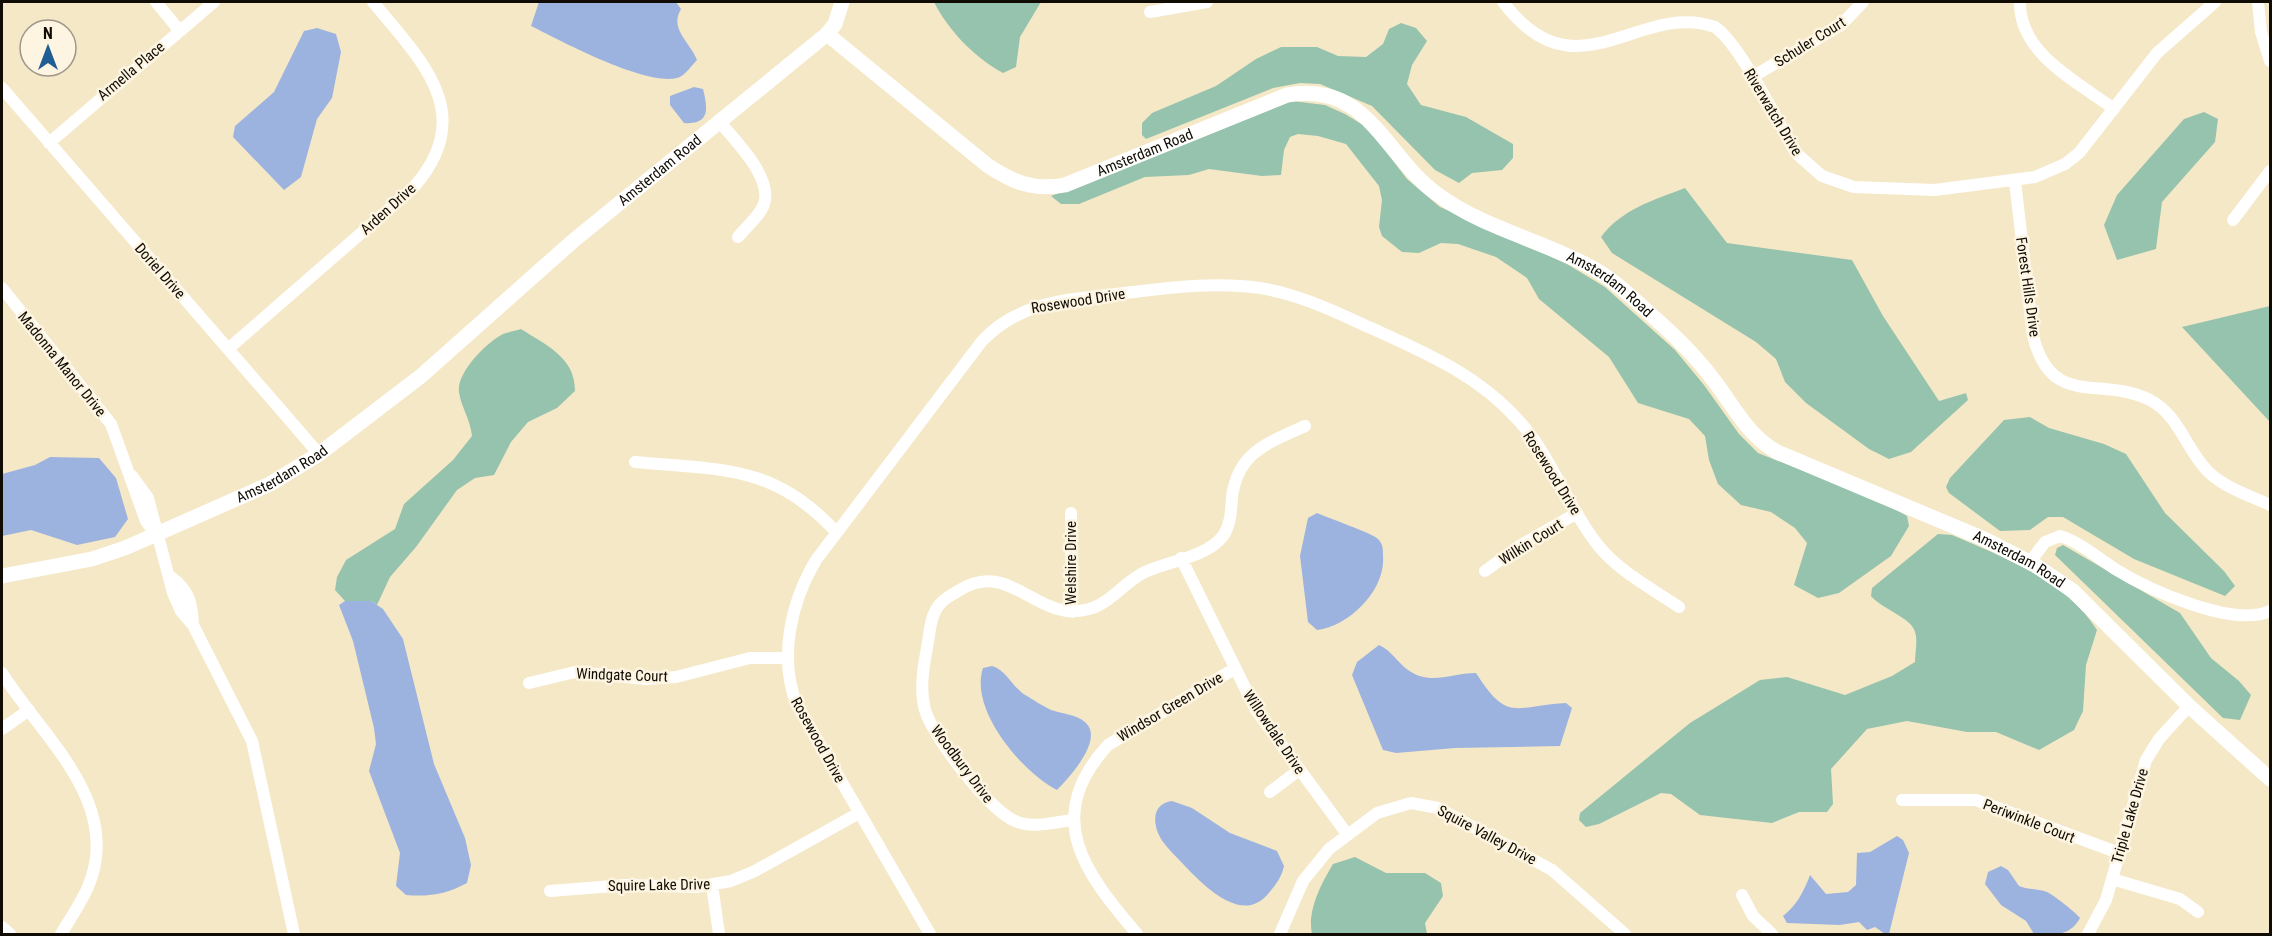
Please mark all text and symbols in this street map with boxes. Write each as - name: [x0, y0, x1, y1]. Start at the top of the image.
- street label: Schuler Court: [1771, 13, 1849, 71]
- north arrow: [18, 18, 78, 78]
- text: N: [43, 24, 53, 43]
- street label: Armella Place: [94, 38, 168, 104]
- street label: Riverwatch Drive: [1740, 65, 1806, 159]
- street label: Amsterdam Road: [1094, 125, 1196, 180]
- street label: Amsterdam Road: [614, 131, 705, 210]
- street label: Arden Drive: [357, 179, 419, 239]
- street label: Forest Hills Drive: [2012, 236, 2044, 338]
- street label: Doriel Drive: [131, 239, 189, 303]
- street label: Amsterdam Road: [1564, 247, 1657, 321]
- street label: Rosewood Drive: [1030, 285, 1126, 317]
- street label: Madonna Manor Drive: [14, 308, 110, 420]
- street label: Rosewood Drive: [1519, 428, 1585, 518]
- street label: Amsterdam Road: [233, 442, 331, 507]
- street label: Wilkin Court: [1496, 515, 1566, 569]
- street label: Welshire Drive: [1062, 521, 1080, 605]
- street label: Amsterdam Road: [1970, 526, 2068, 592]
- street label: Windgate Court: [576, 664, 668, 686]
- street label: Windsor Green Drive: [1114, 668, 1226, 746]
- street label: Willowdale Drive: [1239, 687, 1309, 777]
- street label: Rosewood Drive: [787, 694, 849, 786]
- street label: Woodbury Drive: [927, 722, 997, 806]
- street label: Triple Lake Drive: [2108, 766, 2152, 866]
- street label: Periwinkle Court: [1980, 795, 2078, 847]
- street label: Squire Valley Drive: [1434, 801, 1540, 869]
- street label: Squire Lake Drive: [608, 875, 710, 895]

